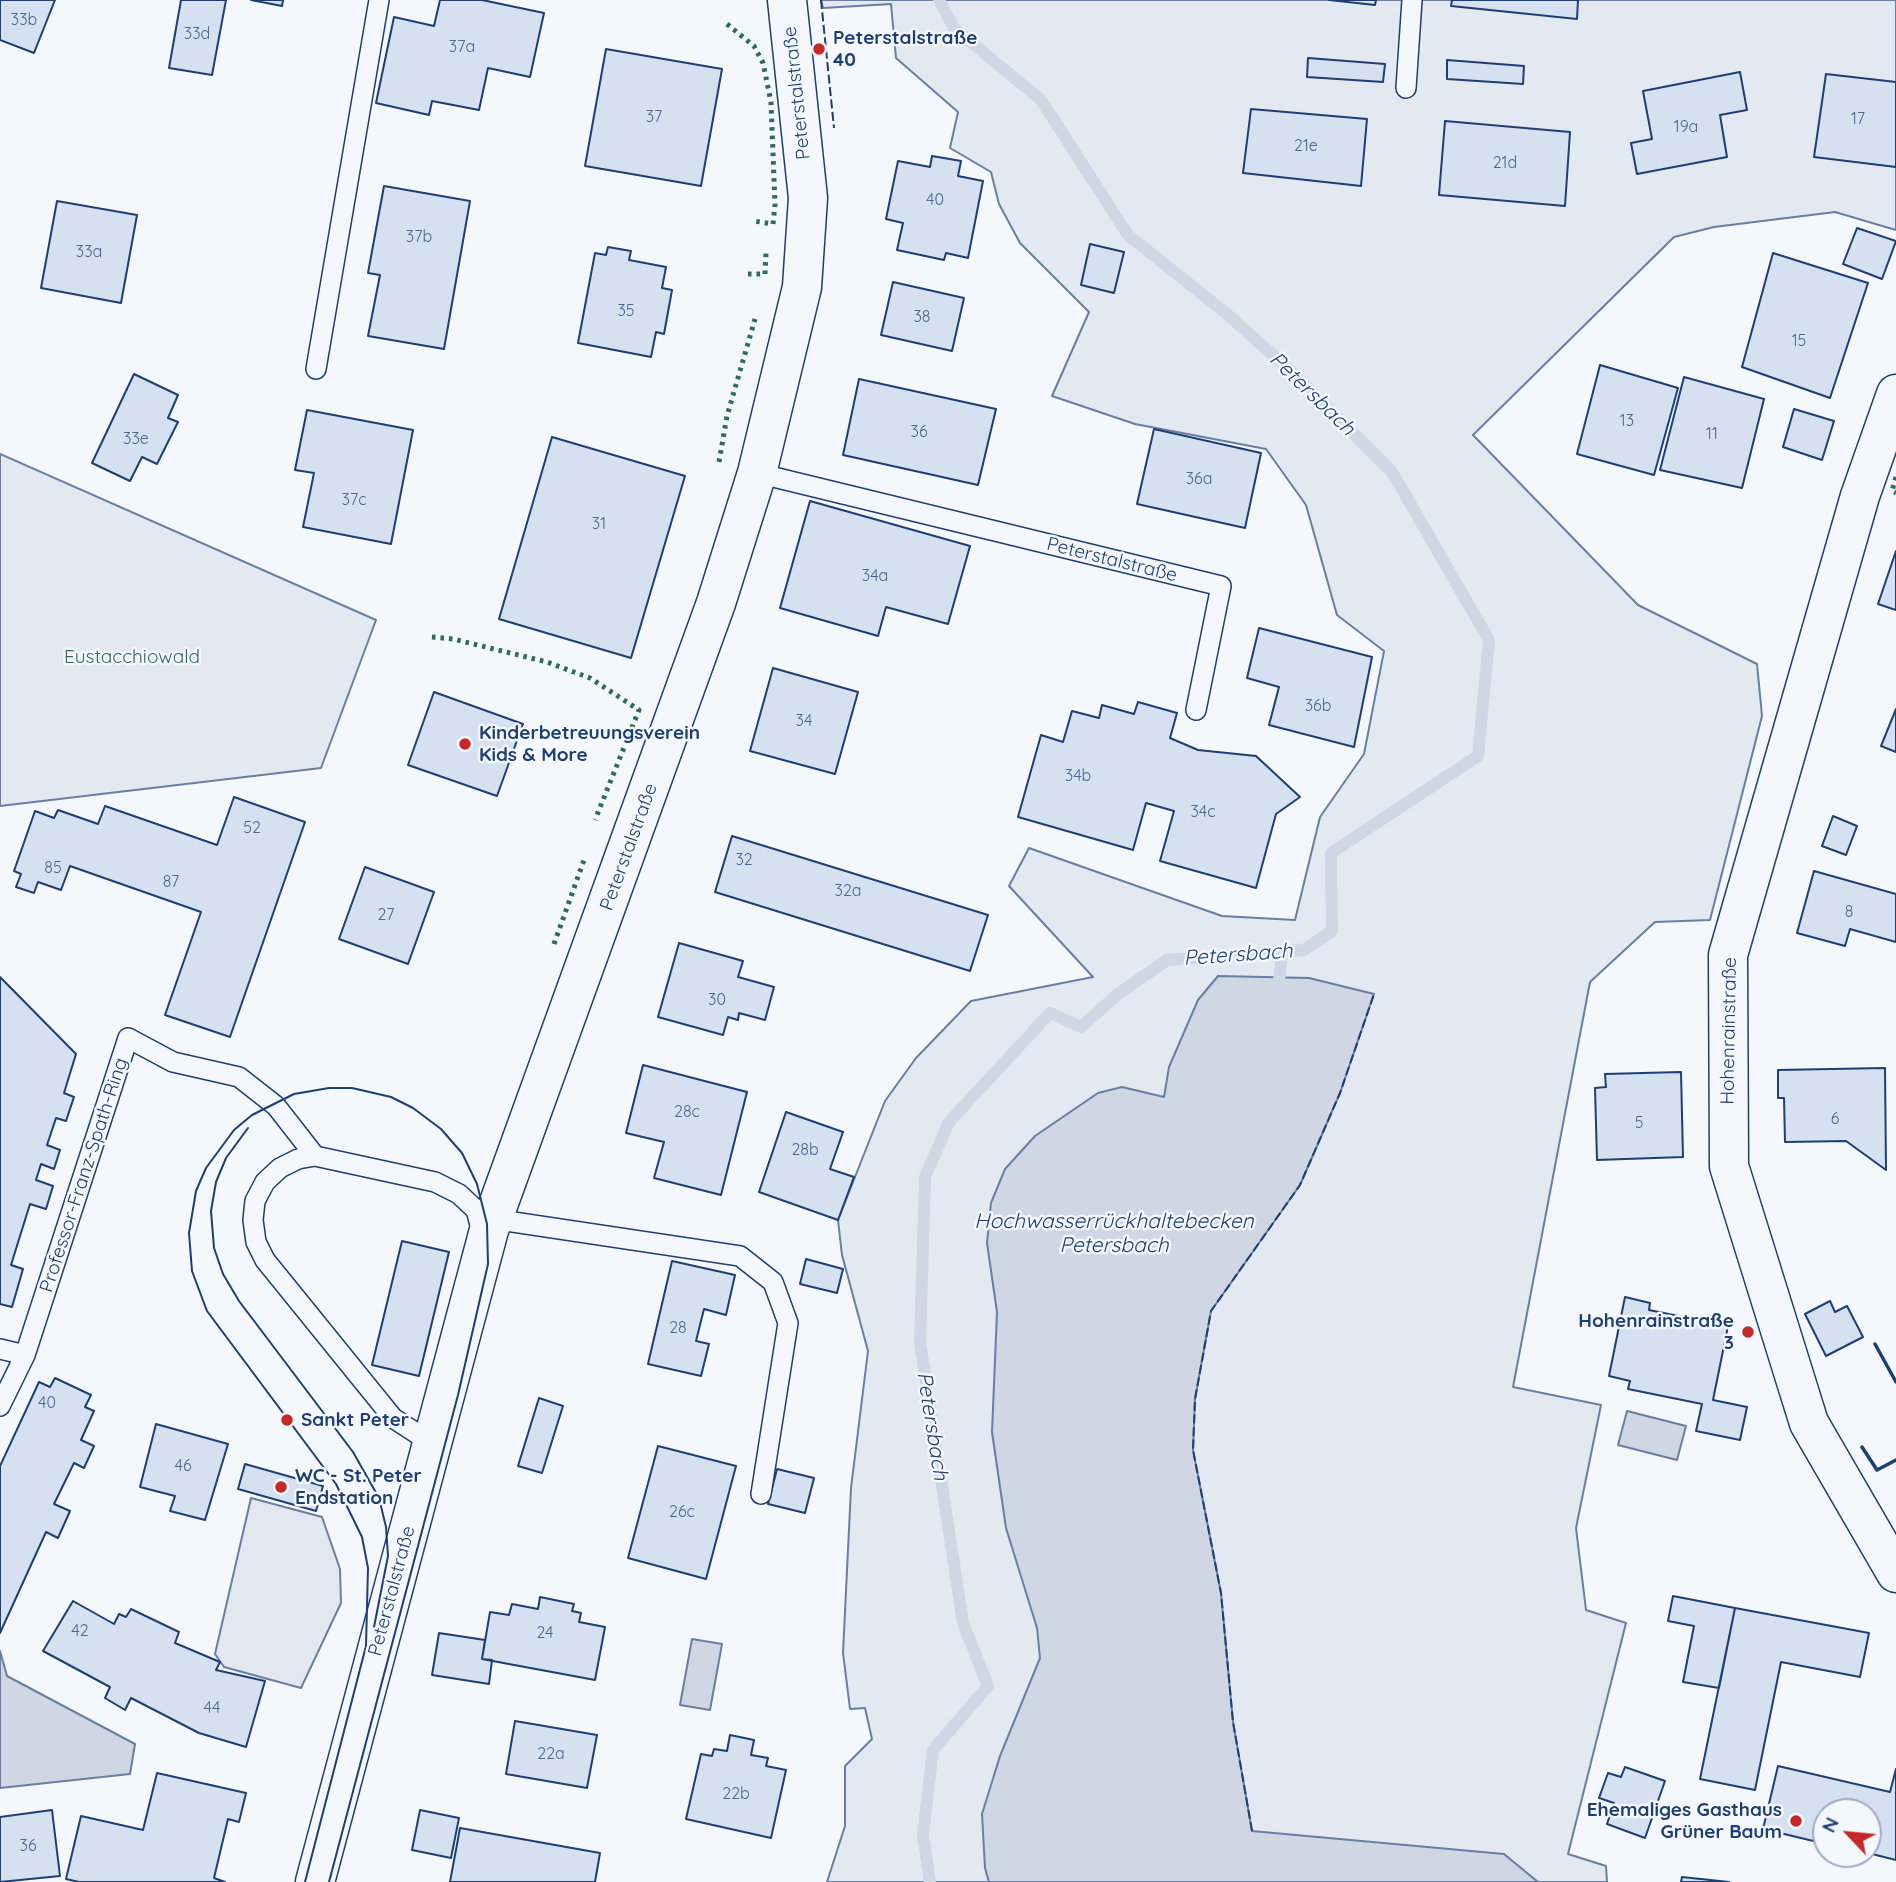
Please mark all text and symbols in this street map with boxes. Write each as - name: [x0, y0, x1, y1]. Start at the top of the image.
- house number: 33b: [11, 10, 37, 30]
- house number: 33d: [184, 24, 210, 44]
- street label: Peterstalstraße: [779, 25, 815, 161]
- place label: Peterstalstraße 40: [833, 27, 977, 71]
- house number: 37a: [449, 37, 475, 57]
- marker: Peterstalstraße 40: [811, 41, 827, 57]
- house number: 37: [646, 107, 662, 127]
- house number: 17: [1851, 109, 1865, 129]
- house number: 19a: [1674, 117, 1698, 137]
- house number: 21e: [1294, 136, 1318, 156]
- house number: 21d: [1493, 153, 1517, 173]
- house number: 40: [926, 190, 944, 210]
- house number: 37b: [406, 227, 432, 247]
- house number: 33a: [76, 242, 102, 262]
- house number: 35: [617, 301, 635, 321]
- house number: 38: [913, 307, 931, 327]
- house number: 15: [1792, 331, 1806, 351]
- water label: Petersbach: [1264, 347, 1360, 441]
- house number: 13: [1620, 411, 1634, 431]
- house number: 36: [911, 422, 927, 442]
- house number: 11: [1706, 424, 1718, 444]
- house number: 33e: [123, 429, 149, 449]
- house number: 36a: [1186, 469, 1212, 489]
- house number: 37c: [342, 490, 366, 510]
- house number: 31: [592, 514, 606, 534]
- street label: Peterstalstraße: [1044, 533, 1180, 587]
- house number: 34a: [862, 566, 888, 586]
- park label: Eustacchiowald: [64, 646, 200, 668]
- house number: 36b: [1305, 696, 1331, 716]
- house number: 34: [796, 711, 812, 731]
- place label: Kinderbetreuungsverein Kids & More: [479, 722, 700, 766]
- marker: Kinderbetreuungsverein Kids & More: [457, 736, 473, 752]
- house number: 34b: [1065, 766, 1091, 786]
- street label: Peterstalstraße: [595, 780, 663, 914]
- house number: 34c: [1190, 802, 1216, 822]
- house number: 52: [243, 818, 261, 838]
- house number: 32: [735, 850, 753, 870]
- house number: 85: [44, 858, 62, 878]
- house number: 87: [163, 872, 179, 892]
- house number: 32a: [835, 881, 861, 901]
- house number: 8: [1845, 902, 1853, 922]
- house number: 27: [378, 905, 394, 925]
- water label: Petersbach: [1183, 939, 1293, 971]
- street label: Hohenrainstraße: [1716, 957, 1742, 1105]
- house number: 30: [708, 990, 726, 1010]
- street label: Professor-Franz-Spath-Ring: [35, 1055, 133, 1295]
- house number: 28c: [674, 1102, 700, 1122]
- house number: 6: [1831, 1109, 1839, 1129]
- house number: 5: [1635, 1113, 1643, 1133]
- house number: 28b: [791, 1140, 819, 1160]
- water label: Hochwasserrückhaltebecken Petersbach: [974, 1209, 1254, 1259]
- place label: Hohenrainstraße 3: [1578, 1310, 1734, 1354]
- house number: 28: [669, 1318, 687, 1338]
- marker: Hohenrainstraße 3: [1740, 1324, 1756, 1340]
- water label: Petersbach: [911, 1370, 953, 1482]
- house number: 40: [38, 1393, 56, 1413]
- place label: Sankt Peter: [301, 1409, 409, 1431]
- marker: Sankt Peter: [279, 1412, 295, 1428]
- house number: 46: [174, 1456, 192, 1476]
- place label: WC - St. Peter Endstation: [295, 1465, 422, 1509]
- marker: WC - St. Peter Endstation: [273, 1479, 289, 1495]
- house number: 26c: [669, 1502, 695, 1522]
- street label: Peterstalstraße: [364, 1523, 420, 1659]
- house number: 42: [71, 1621, 89, 1641]
- house number: 24: [536, 1623, 554, 1643]
- house number: 44: [204, 1698, 220, 1718]
- house number: 22a: [537, 1744, 565, 1764]
- house number: 22b: [722, 1784, 750, 1804]
- north arrow: [1812, 1798, 1882, 1868]
- place label: Ehemaliges Gasthaus Grüner Baum: [1587, 1799, 1782, 1843]
- marker: Ehemaliges Gasthaus Grüner Baum: [1788, 1813, 1804, 1829]
- text: N: [1816, 1813, 1844, 1836]
- house number: 36: [20, 1836, 36, 1856]

